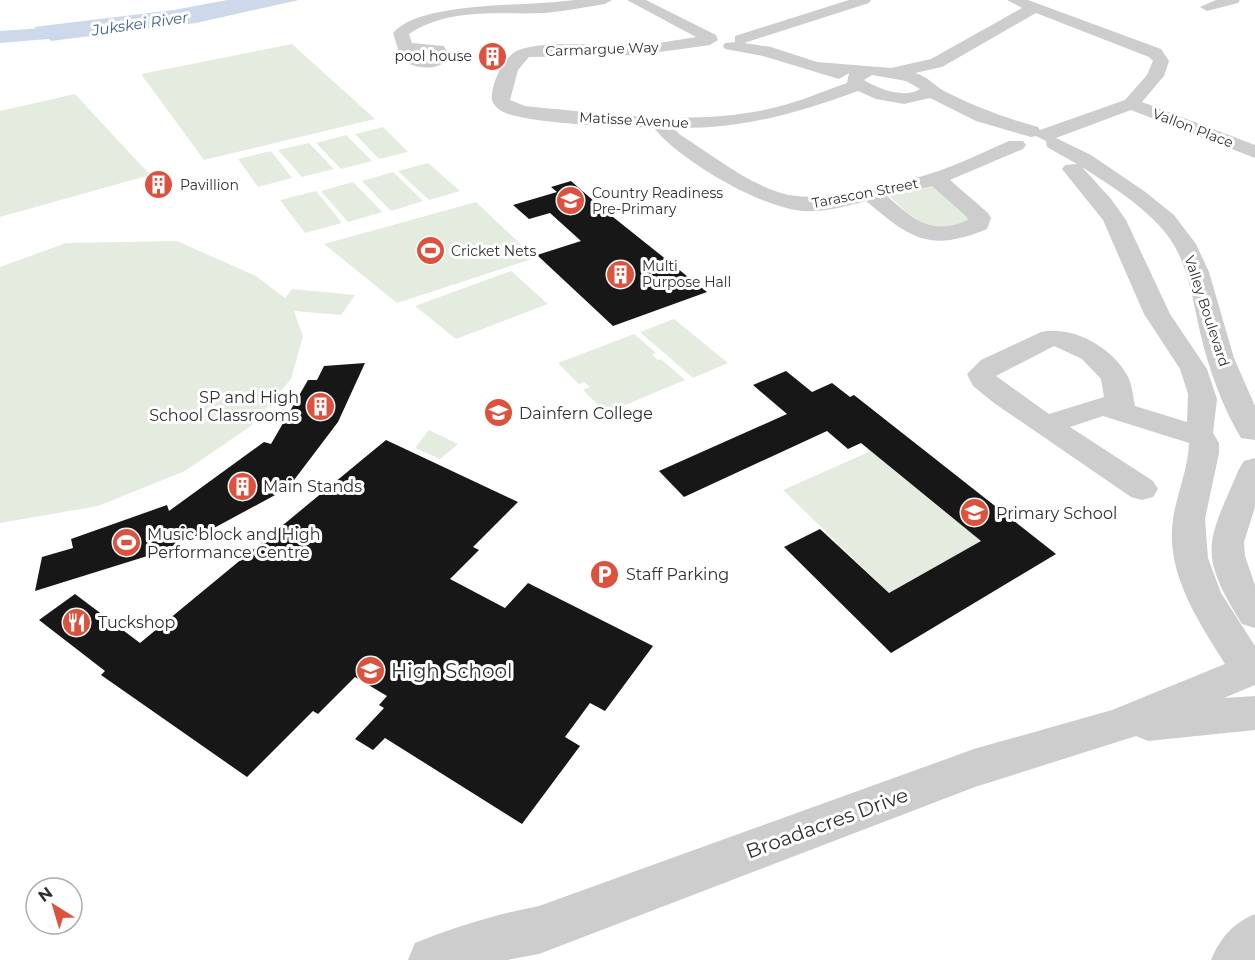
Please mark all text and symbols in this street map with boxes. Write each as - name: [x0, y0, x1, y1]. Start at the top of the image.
- water label: Jukskei River: [90, 7, 190, 40]
- street label: Carmargue Way: [545, 38, 659, 60]
- building icon: pool house: [477, 40, 509, 72]
- place label: pool house: [395, 47, 472, 65]
- street label: Vallon Place: [1150, 104, 1236, 152]
- street label: Matisse Avenue: [579, 108, 689, 132]
- building icon: Pavillion: [143, 169, 175, 201]
- street label: Tarascon Street: [810, 174, 920, 212]
- place label: Pavillion: [180, 176, 239, 194]
- place label: Country Readiness Pre-Primary: [592, 184, 723, 218]
- school or university icon: Country Readiness Pre-Primary: [555, 185, 587, 217]
- sports icon: Cricket Nets: [414, 235, 446, 267]
- place label: Cricket Nets: [451, 242, 536, 260]
- street label: Valley Boulevard: [1181, 253, 1233, 369]
- place label: Multi Purpose Hall: [642, 257, 731, 291]
- building icon: Multi Purpose Hall: [605, 258, 637, 290]
- place label: SP and High School Classrooms: [149, 388, 299, 425]
- building icon: SP and High School Classrooms: [304, 390, 336, 422]
- school or university icon: Dainfern College: [482, 397, 514, 429]
- place label: Dainfern College: [519, 404, 653, 423]
- building icon: Main Stands: [226, 470, 258, 502]
- place label: Main Stands: [263, 477, 362, 496]
- school or university icon: Primary School: [959, 497, 991, 529]
- place label: Primary School: [996, 504, 1117, 523]
- place label: Music block and High Performance Centre: [147, 525, 321, 562]
- sports icon: Music block and High Performance Centre: [110, 527, 142, 559]
- parking icon: Staff Parking: [589, 558, 621, 590]
- place label: Staff Parking: [626, 565, 729, 584]
- restaurant icon: Tuckshop: [61, 606, 93, 638]
- place label: Tuckshop: [98, 613, 176, 632]
- school or university icon: High School: [354, 655, 386, 687]
- place label: High School: [391, 659, 513, 683]
- street label: Broadacres Drive: [743, 782, 911, 864]
- north arrow: [24, 876, 84, 936]
- text: N: [34, 883, 56, 906]

